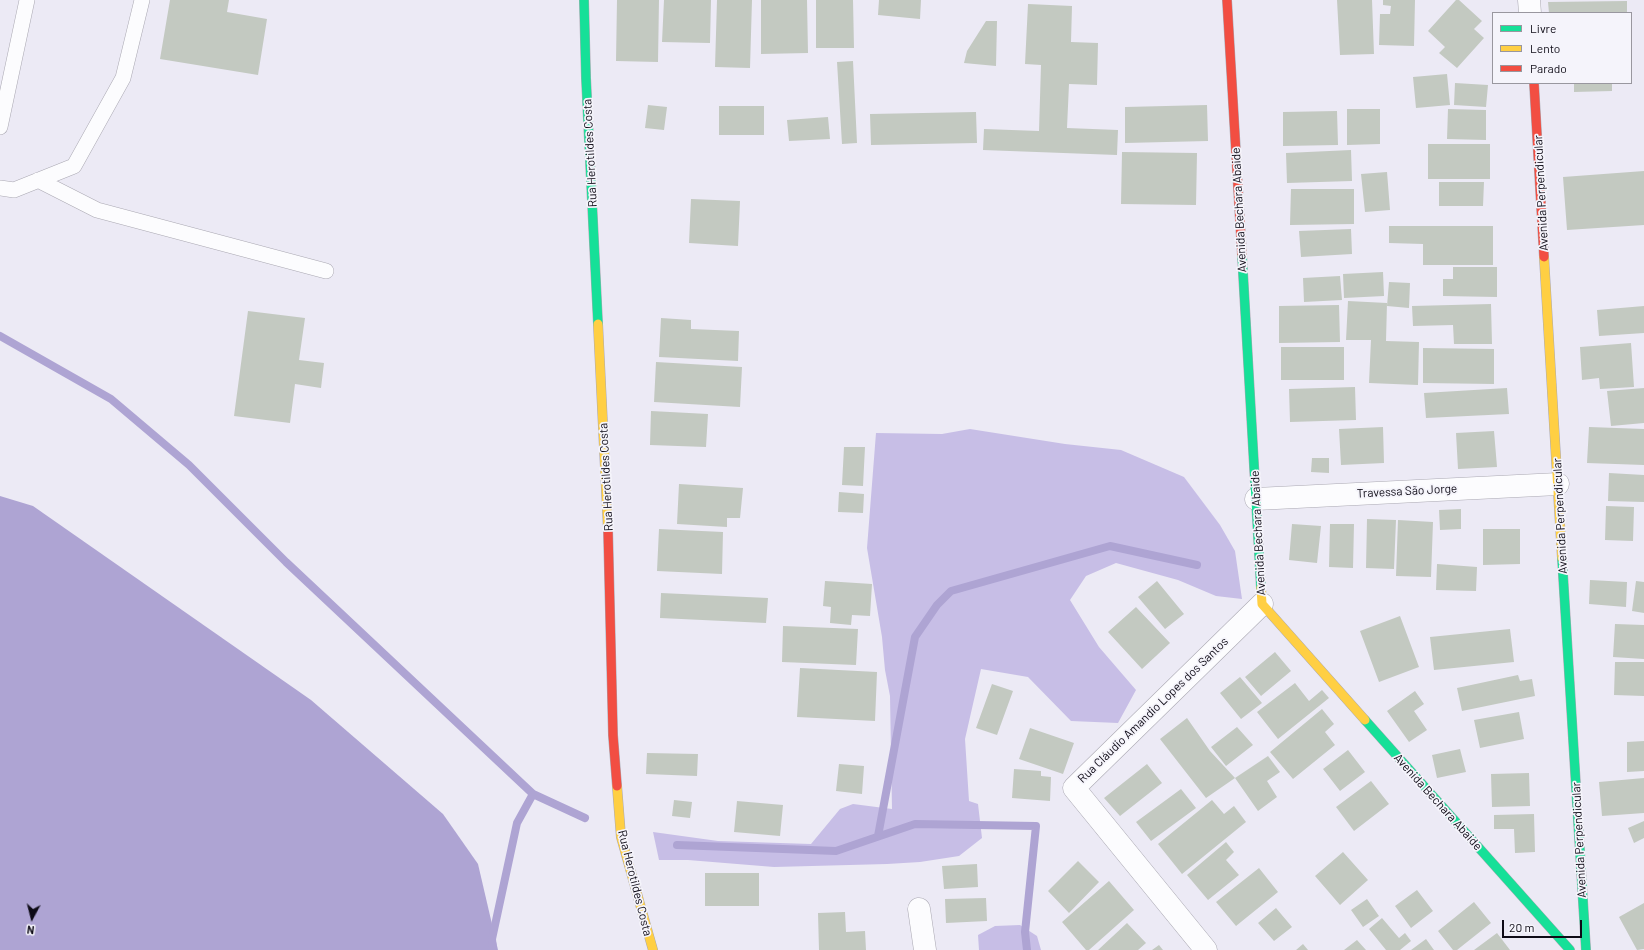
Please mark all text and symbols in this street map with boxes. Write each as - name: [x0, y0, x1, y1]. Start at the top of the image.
- legend: [1492, 12, 1632, 84]
- text: Livre: [1530, 21, 1556, 35]
- text: Lento: [1530, 41, 1560, 55]
- text: Parado: [1530, 61, 1567, 75]
- street label: Rua Herotildes Costa: [580, 98, 600, 208]
- street label: Avenida Perpendicular: [1531, 135, 1551, 251]
- street label: Avenida Bechara Abaide: [1229, 147, 1249, 273]
- street label: Rua Herotildes Costa: [596, 422, 616, 532]
- street label: Avenida Perpendicular: [1550, 458, 1570, 574]
- street label: Avenida Bechara Abaide: [1248, 470, 1268, 596]
- street label: Travessa São Jorge: [1356, 481, 1458, 501]
- street label: Rua Cláudio Amandio Lopes dos Santos: [1075, 634, 1231, 786]
- street label: Avenida Bechara Abaide: [1391, 751, 1485, 853]
- street label: Avenida Perpendicular: [1569, 782, 1589, 898]
- street label: Rua Herotildes Costa: [615, 829, 655, 937]
- north arrow: [12, 898, 52, 938]
- scale bar: [1504, 912, 1584, 938]
- text: 20 m: [1509, 920, 1535, 934]
- text: N: [26, 924, 35, 937]

